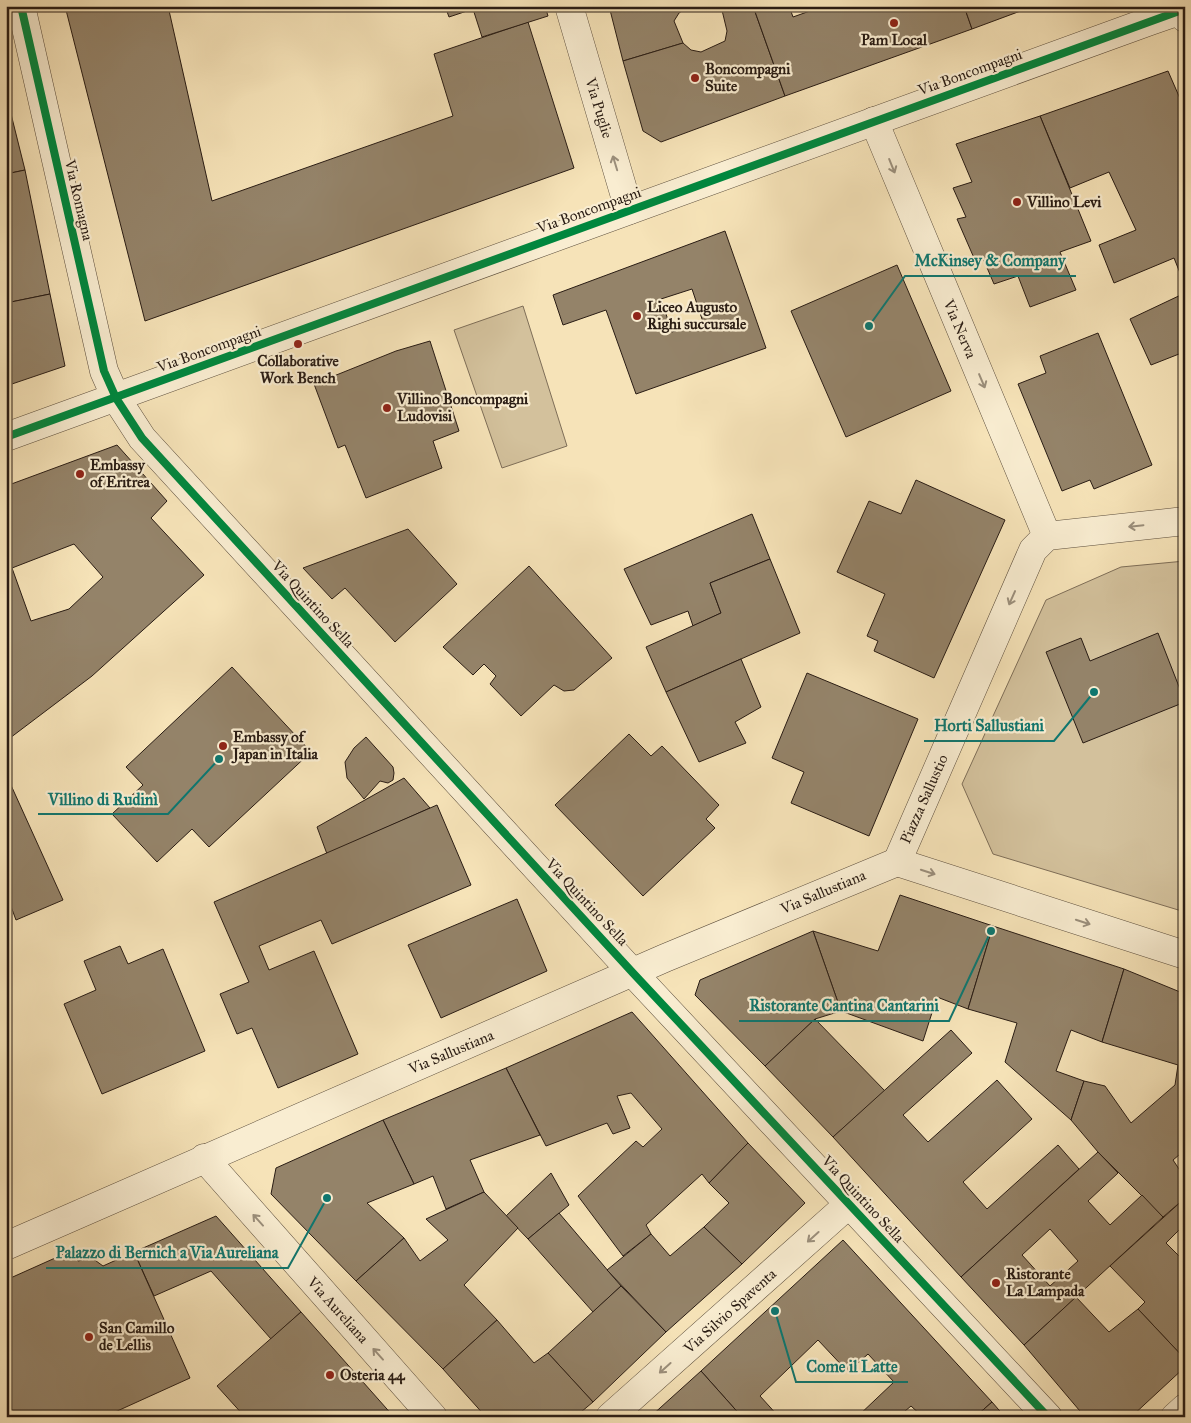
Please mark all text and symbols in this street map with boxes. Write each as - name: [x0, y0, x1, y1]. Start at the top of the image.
- marker: Pam Local: [888, 17, 900, 29]
- place label: Pam Local: [861, 31, 928, 49]
- street label: Via Boncompagni: [915, 45, 1025, 100]
- place label: Boncompagni Suite: [705, 60, 791, 95]
- marker: Boncompagni Suite: [689, 72, 701, 84]
- street label: Via Puglie: [581, 75, 617, 140]
- one-way arrow: [610, 155, 620, 171]
- street label: Via Romagna: [61, 157, 97, 243]
- one-way arrow: [888, 158, 898, 173]
- street label: Via Boncompagni: [534, 183, 644, 238]
- place label: Villino Levi: [1026, 193, 1102, 211]
- marker: Villino Levi: [1011, 196, 1023, 208]
- callout: McKinsey & Company: [905, 245, 1076, 276]
- text: McKinsey & Company: [915, 251, 1067, 271]
- street label: Via Nerva: [939, 296, 981, 362]
- place label: Liceo Augusto Righi succursale: [647, 298, 747, 334]
- marker: Liceo Augusto Righi succursale: [631, 310, 643, 322]
- street label: Via Boncompagni: [154, 322, 264, 377]
- marker: Collaborative Work Bench: [292, 338, 304, 350]
- place label: Collaborative Work Bench: [257, 352, 340, 387]
- one-way arrow: [978, 373, 987, 388]
- place label: Villino Boncompagni Ludovisi: [396, 390, 529, 425]
- marker: Villino Boncompagni Ludovisi: [381, 402, 393, 414]
- place label: Embassy of Eritrea: [90, 456, 150, 491]
- marker: Embassy of Eritrea: [74, 468, 86, 480]
- one-way arrow: [1129, 522, 1145, 531]
- street label: Via Quintino Sella: [267, 556, 358, 652]
- one-way arrow: [1006, 590, 1016, 605]
- callout: Horti Sallustiani: [924, 710, 1054, 741]
- text: Horti Sallustiani: [934, 716, 1045, 735]
- place label: Embassy of Japan in Italia: [231, 728, 319, 764]
- marker: Embassy of Japan in Italia: [217, 740, 229, 752]
- street label: Piazza Sallustio: [896, 751, 952, 847]
- callout: Villino di Rudinì: [38, 783, 168, 814]
- text: Villino di Rudinì: [47, 790, 159, 809]
- street label: Via Quintino Sella: [541, 854, 632, 950]
- street label: Via Sallustiana: [777, 866, 869, 918]
- one-way arrow: [920, 867, 936, 877]
- one-way arrow: [1074, 918, 1090, 927]
- callout: Ristorante Cantina Cantarini: [739, 990, 949, 1021]
- text: Ristorante Cantina Cantarini: [749, 996, 939, 1015]
- street label: Via Sallustiana: [405, 1026, 497, 1078]
- street label: Via Quintino Sella: [817, 1151, 908, 1247]
- one-way arrow: [252, 1213, 264, 1226]
- one-way arrow: [806, 1231, 819, 1243]
- callout: Palazzo di Bernich a Via Aureliana: [46, 1237, 288, 1268]
- text: Palazzo di Bernich a Via Aureliana: [56, 1243, 280, 1262]
- street label: Via Silvio Spaventa: [679, 1264, 780, 1358]
- place label: Ristorante La Lampada: [1006, 1265, 1085, 1301]
- street label: Via Aureliana: [303, 1272, 373, 1347]
- marker: Ristorante La Lampada: [990, 1277, 1002, 1289]
- place label: San Camillo de Lellis: [99, 1319, 175, 1354]
- marker: San Camillo de Lellis: [83, 1331, 95, 1343]
- one-way arrow: [372, 1348, 383, 1361]
- callout: Come il Latte: [796, 1351, 908, 1382]
- text: Come il Latte: [806, 1357, 898, 1376]
- one-way arrow: [659, 1362, 672, 1373]
- place label: Osteria 44: [340, 1366, 405, 1385]
- marker: Osteria 44: [324, 1369, 336, 1381]

